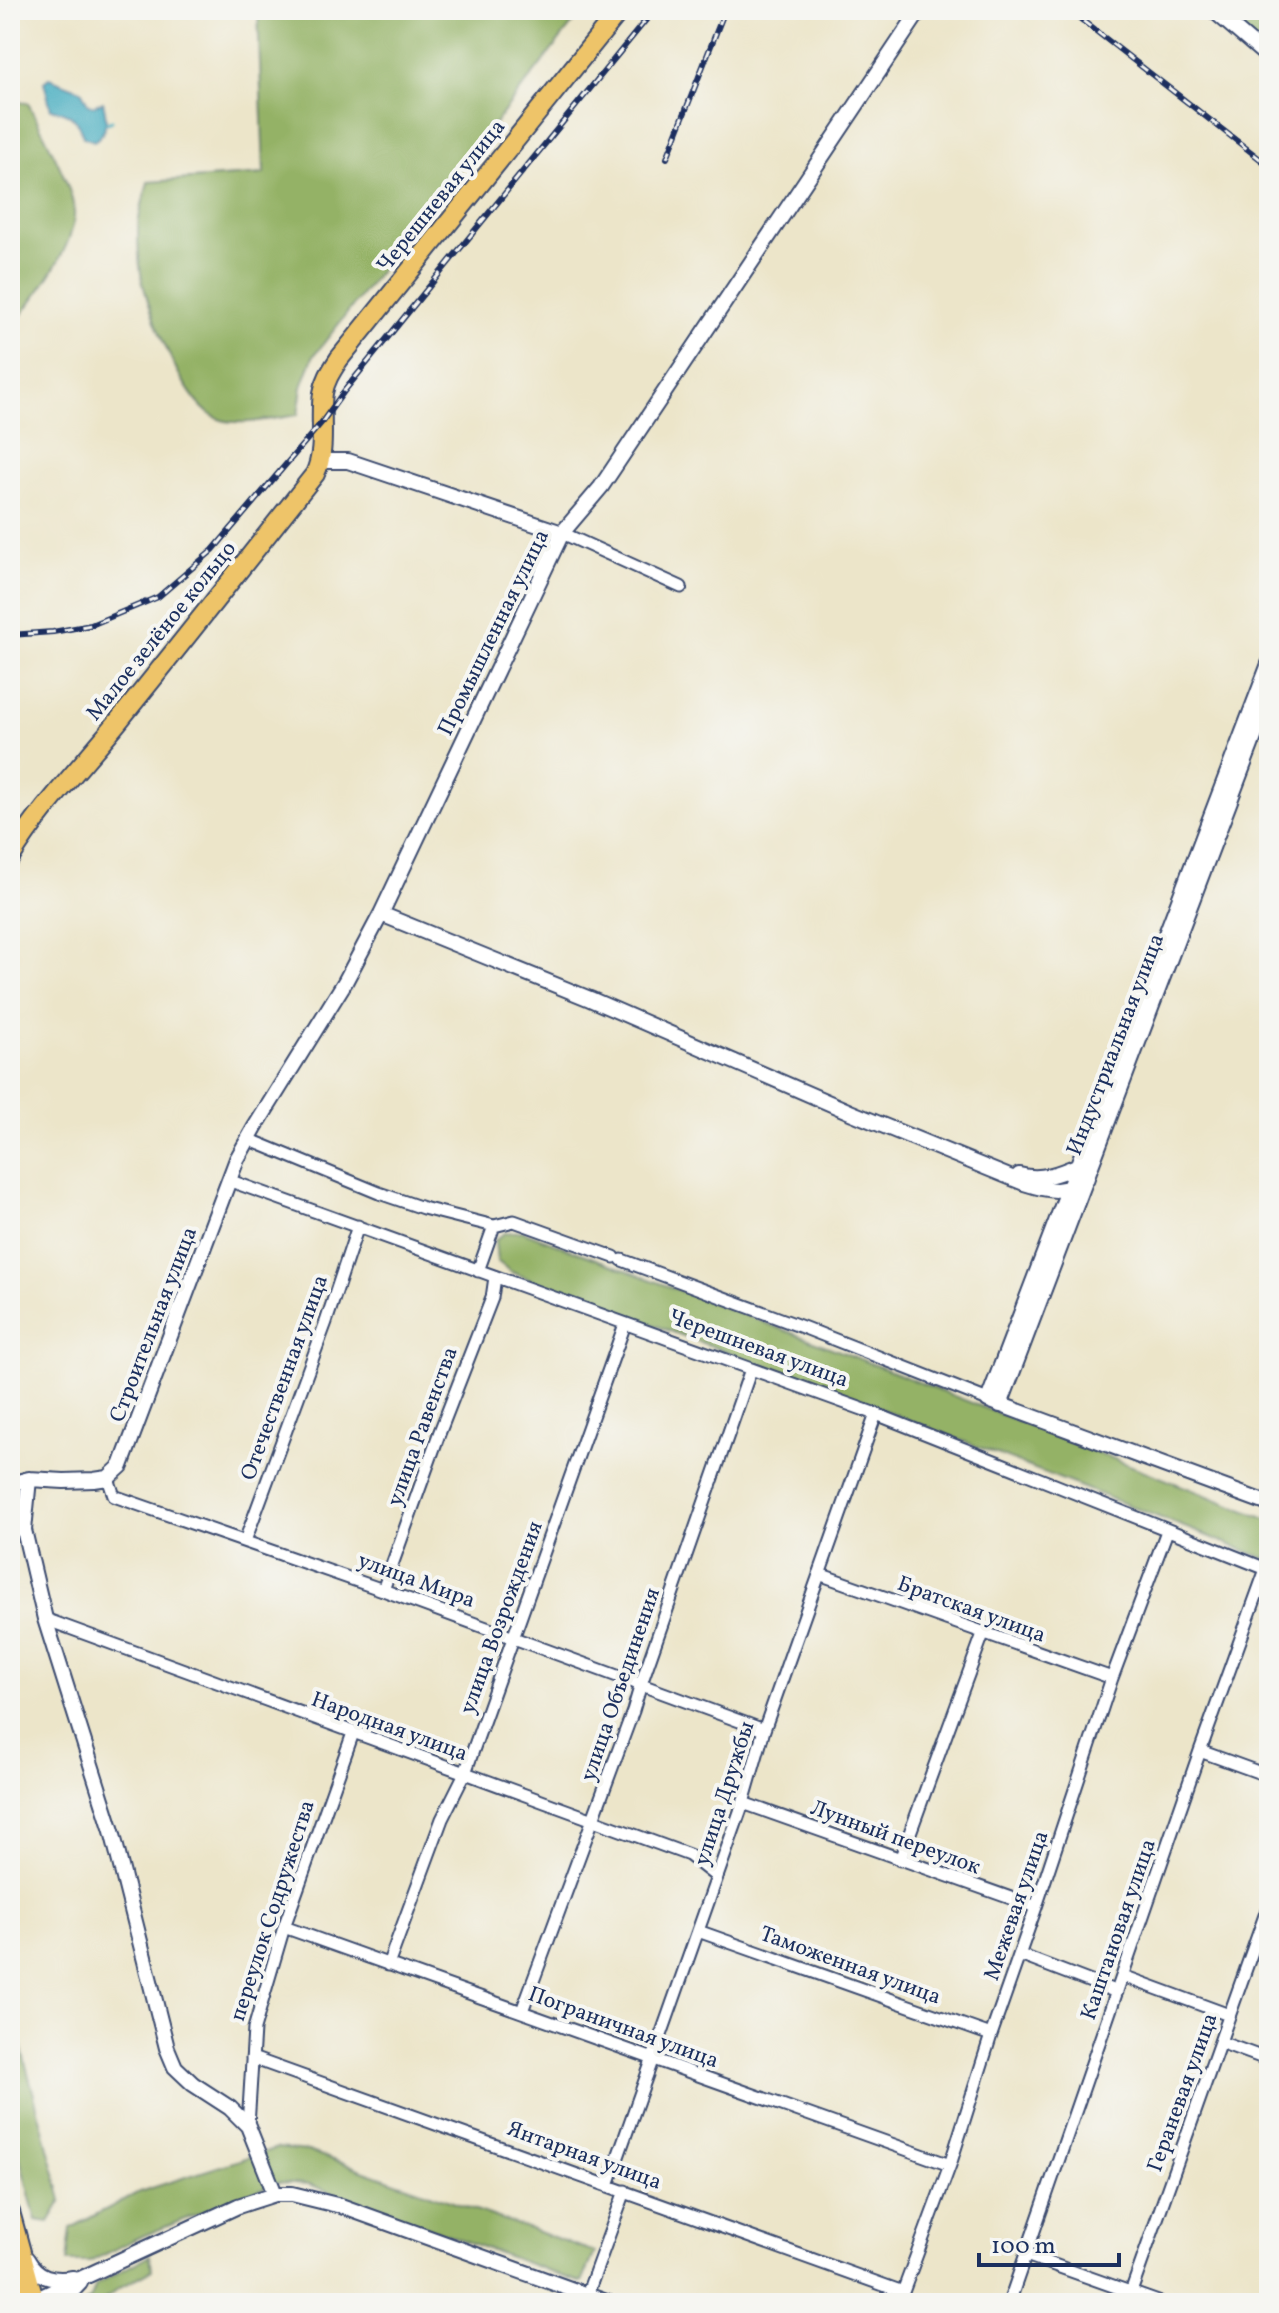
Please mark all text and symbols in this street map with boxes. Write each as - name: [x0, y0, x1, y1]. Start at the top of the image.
- street label: Черешневая улица: [370, 113, 514, 280]
- street label: Промышленная улица: [431, 525, 558, 741]
- street label: Малое зелёное кольцо: [80, 535, 244, 728]
- street label: Индустриальная улица: [1060, 929, 1173, 1160]
- street label: Строительная улица: [103, 1223, 206, 1427]
- street label: Отечественная улица: [234, 1271, 337, 1485]
- street label: Черешневая улица: [664, 1302, 853, 1396]
- street label: улица Равенства: [380, 1343, 467, 1511]
- street label: улица Возрождения: [453, 1517, 552, 1719]
- street label: улица Мира: [353, 1546, 479, 1617]
- street label: Братская улица: [892, 1569, 1050, 1652]
- street label: улица Объединения: [574, 1584, 669, 1786]
- street label: Народная улица: [307, 1685, 472, 1770]
- street label: улица Дружбы: [687, 1717, 763, 1870]
- street label: Лунный переулок: [806, 1793, 985, 1884]
- street label: переулок Содружества: [223, 1796, 324, 2025]
- street label: Межевая улица: [977, 1827, 1058, 1985]
- street label: Каштановая улица: [1074, 1835, 1165, 2025]
- street label: Таможенная улица: [755, 1919, 945, 2014]
- street label: Пограничная улица: [524, 1979, 723, 2077]
- street label: Гераневая улица: [1140, 2009, 1227, 2177]
- street label: Янтарная улица: [503, 2114, 666, 2199]
- scale bar: [979, 2217, 1119, 2267]
- text: 100 m: [991, 2230, 1056, 2264]

